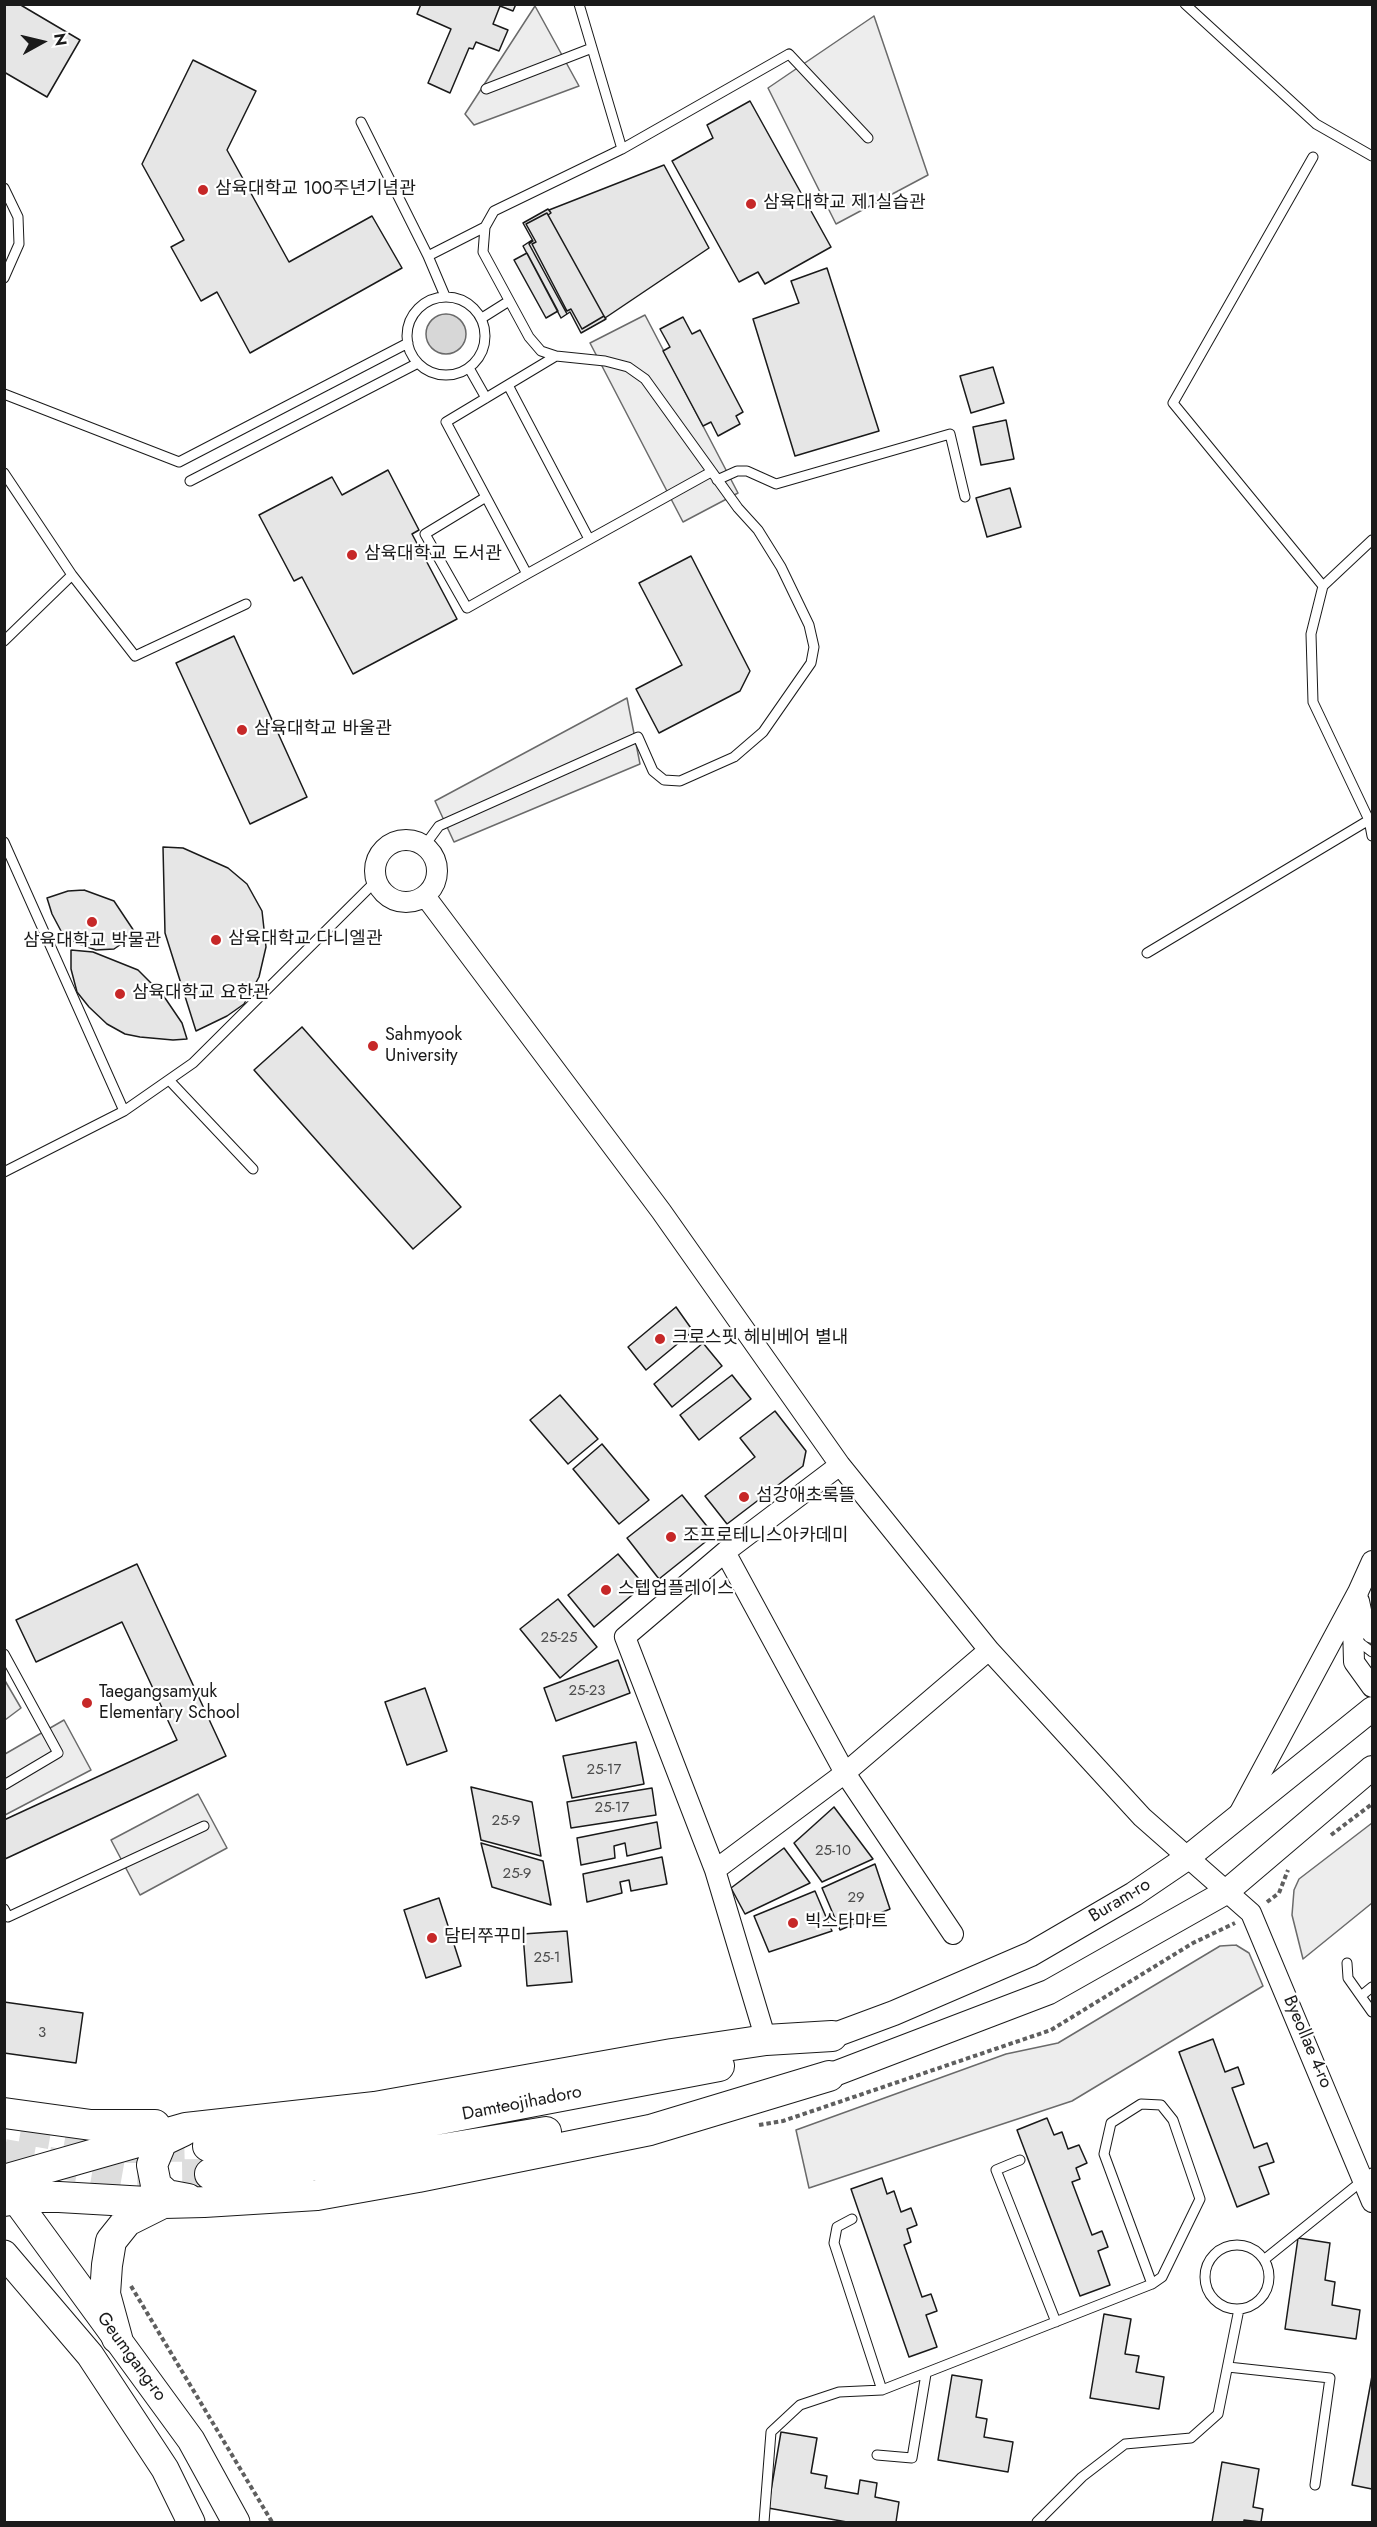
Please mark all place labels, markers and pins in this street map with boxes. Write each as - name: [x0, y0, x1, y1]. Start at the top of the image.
- place label: 삼육대학교 100주년기념관: [215, 179, 416, 201]
- marker: 삼육대학교 100주년기념관: [196, 183, 210, 197]
- place label: 삼육대학교 제1실습관: [763, 193, 926, 215]
- marker: 삼육대학교 제1실습관: [744, 197, 758, 211]
- place label: 삼육대학교 도서관: [364, 544, 502, 566]
- marker: 삼육대학교 도서관: [345, 548, 359, 562]
- place label: 삼육대학교 바울관: [254, 719, 392, 741]
- marker: 삼육대학교 바울관: [235, 723, 249, 737]
- marker: 삼육대학교 박물관: [85, 915, 99, 929]
- place label: 삼육대학교 다니엘관: [228, 929, 382, 951]
- place label: 삼육대학교 박물관: [23, 931, 161, 953]
- marker: 삼육대학교 다니엘관: [209, 933, 223, 947]
- place label: 삼육대학교 요한관: [132, 983, 270, 1005]
- marker: 삼육대학교 요한관: [113, 987, 127, 1001]
- place label: Sahmyook University: [385, 1025, 462, 1068]
- marker: Sahmyook University: [366, 1039, 380, 1053]
- place label: 크로스핏 헤비베어 별내: [672, 1328, 848, 1350]
- marker: 크로스핏 헤비베어 별내: [653, 1332, 667, 1346]
- place label: 섬강애초록뜰: [756, 1486, 855, 1508]
- marker: 섬강애초록뜰: [737, 1490, 751, 1504]
- place label: 조프로테니스아카데미: [683, 1526, 849, 1548]
- marker: 조프로테니스아카데미: [664, 1530, 678, 1544]
- place label: 스텝업플레이스: [618, 1579, 734, 1601]
- marker: 스텝업플레이스: [599, 1583, 613, 1597]
- place label: Taegangsamyuk Elementary School: [99, 1682, 240, 1724]
- marker: Taegangsamyuk Elementary School: [80, 1696, 94, 1710]
- place label: 빅스타마트: [805, 1912, 888, 1934]
- marker: 빅스타마트: [786, 1916, 800, 1930]
- place label: 담터쭈꾸미: [444, 1927, 527, 1949]
- marker: 담터쭈꾸미: [425, 1931, 439, 1945]

